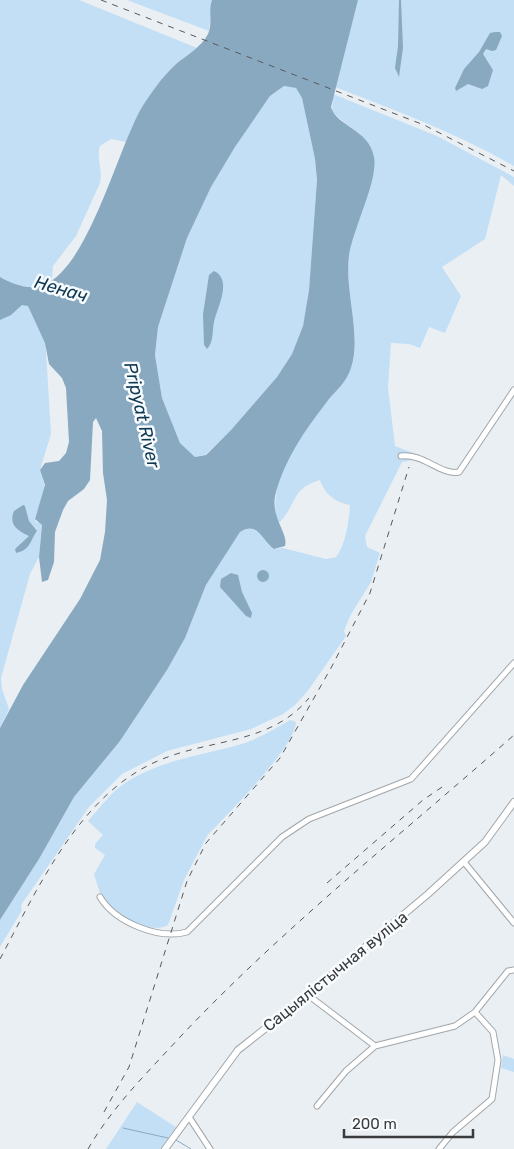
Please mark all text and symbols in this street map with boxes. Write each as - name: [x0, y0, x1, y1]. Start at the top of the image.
- water label: Ненач: [32, 271, 90, 307]
- water label: Pripyat River: [119, 360, 165, 471]
- street label: Сацыялістычная вуліца: [259, 907, 411, 1035]
- scale bar: [344, 1106, 473, 1138]
- text: 200 m: [352, 1115, 397, 1133]

